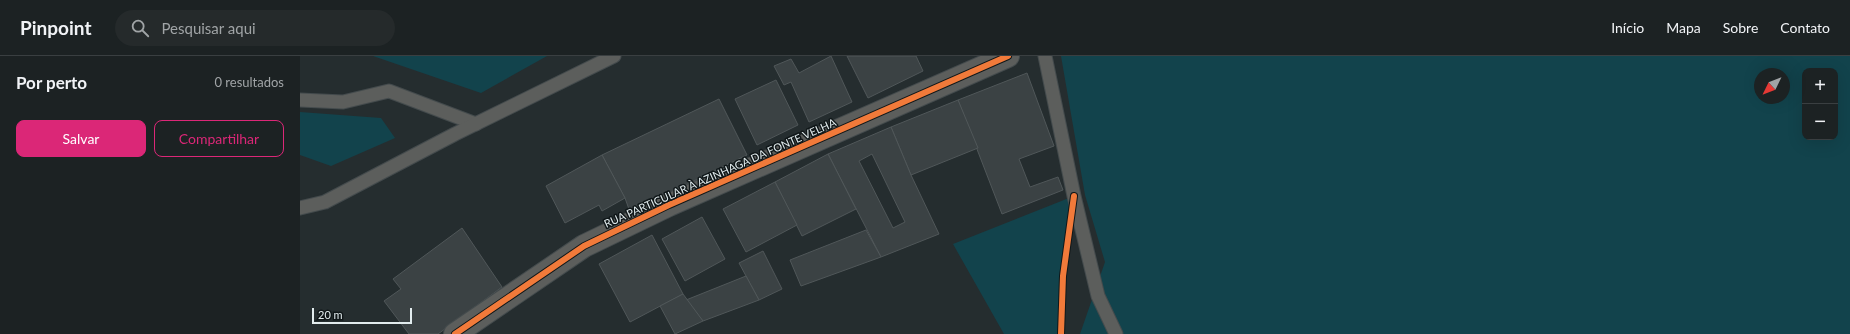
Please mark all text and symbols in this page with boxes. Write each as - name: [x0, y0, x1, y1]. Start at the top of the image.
- search box: [115, 10, 395, 46]
- text: Pinpoint: [20, 16, 91, 39]
- icon: search: [129, 17, 151, 39]
- text: Pesquisar aqui: [161, 19, 256, 37]
- text: Início: [1611, 19, 1644, 36]
- text: Mapa: [1666, 19, 1701, 36]
- text: Sobre: [1723, 19, 1758, 36]
- text: Contato: [1780, 19, 1830, 36]
- north arrow: [1754, 68, 1790, 104]
- map controls: [1802, 68, 1838, 140]
- button: +: [1802, 68, 1838, 104]
- text: Por perto: [16, 72, 87, 93]
- text: 0 resultados: [214, 74, 284, 90]
- button: −: [1802, 104, 1838, 140]
- street label: RUA PARTICULAR À AZINHAGA DA FONTE VELHA: [602, 115, 838, 230]
- button: Salvar: [16, 120, 146, 157]
- button: Compartilhar: [154, 120, 284, 157]
- scale bar: [312, 306, 412, 325]
- text: 20 m: [318, 308, 343, 321]

